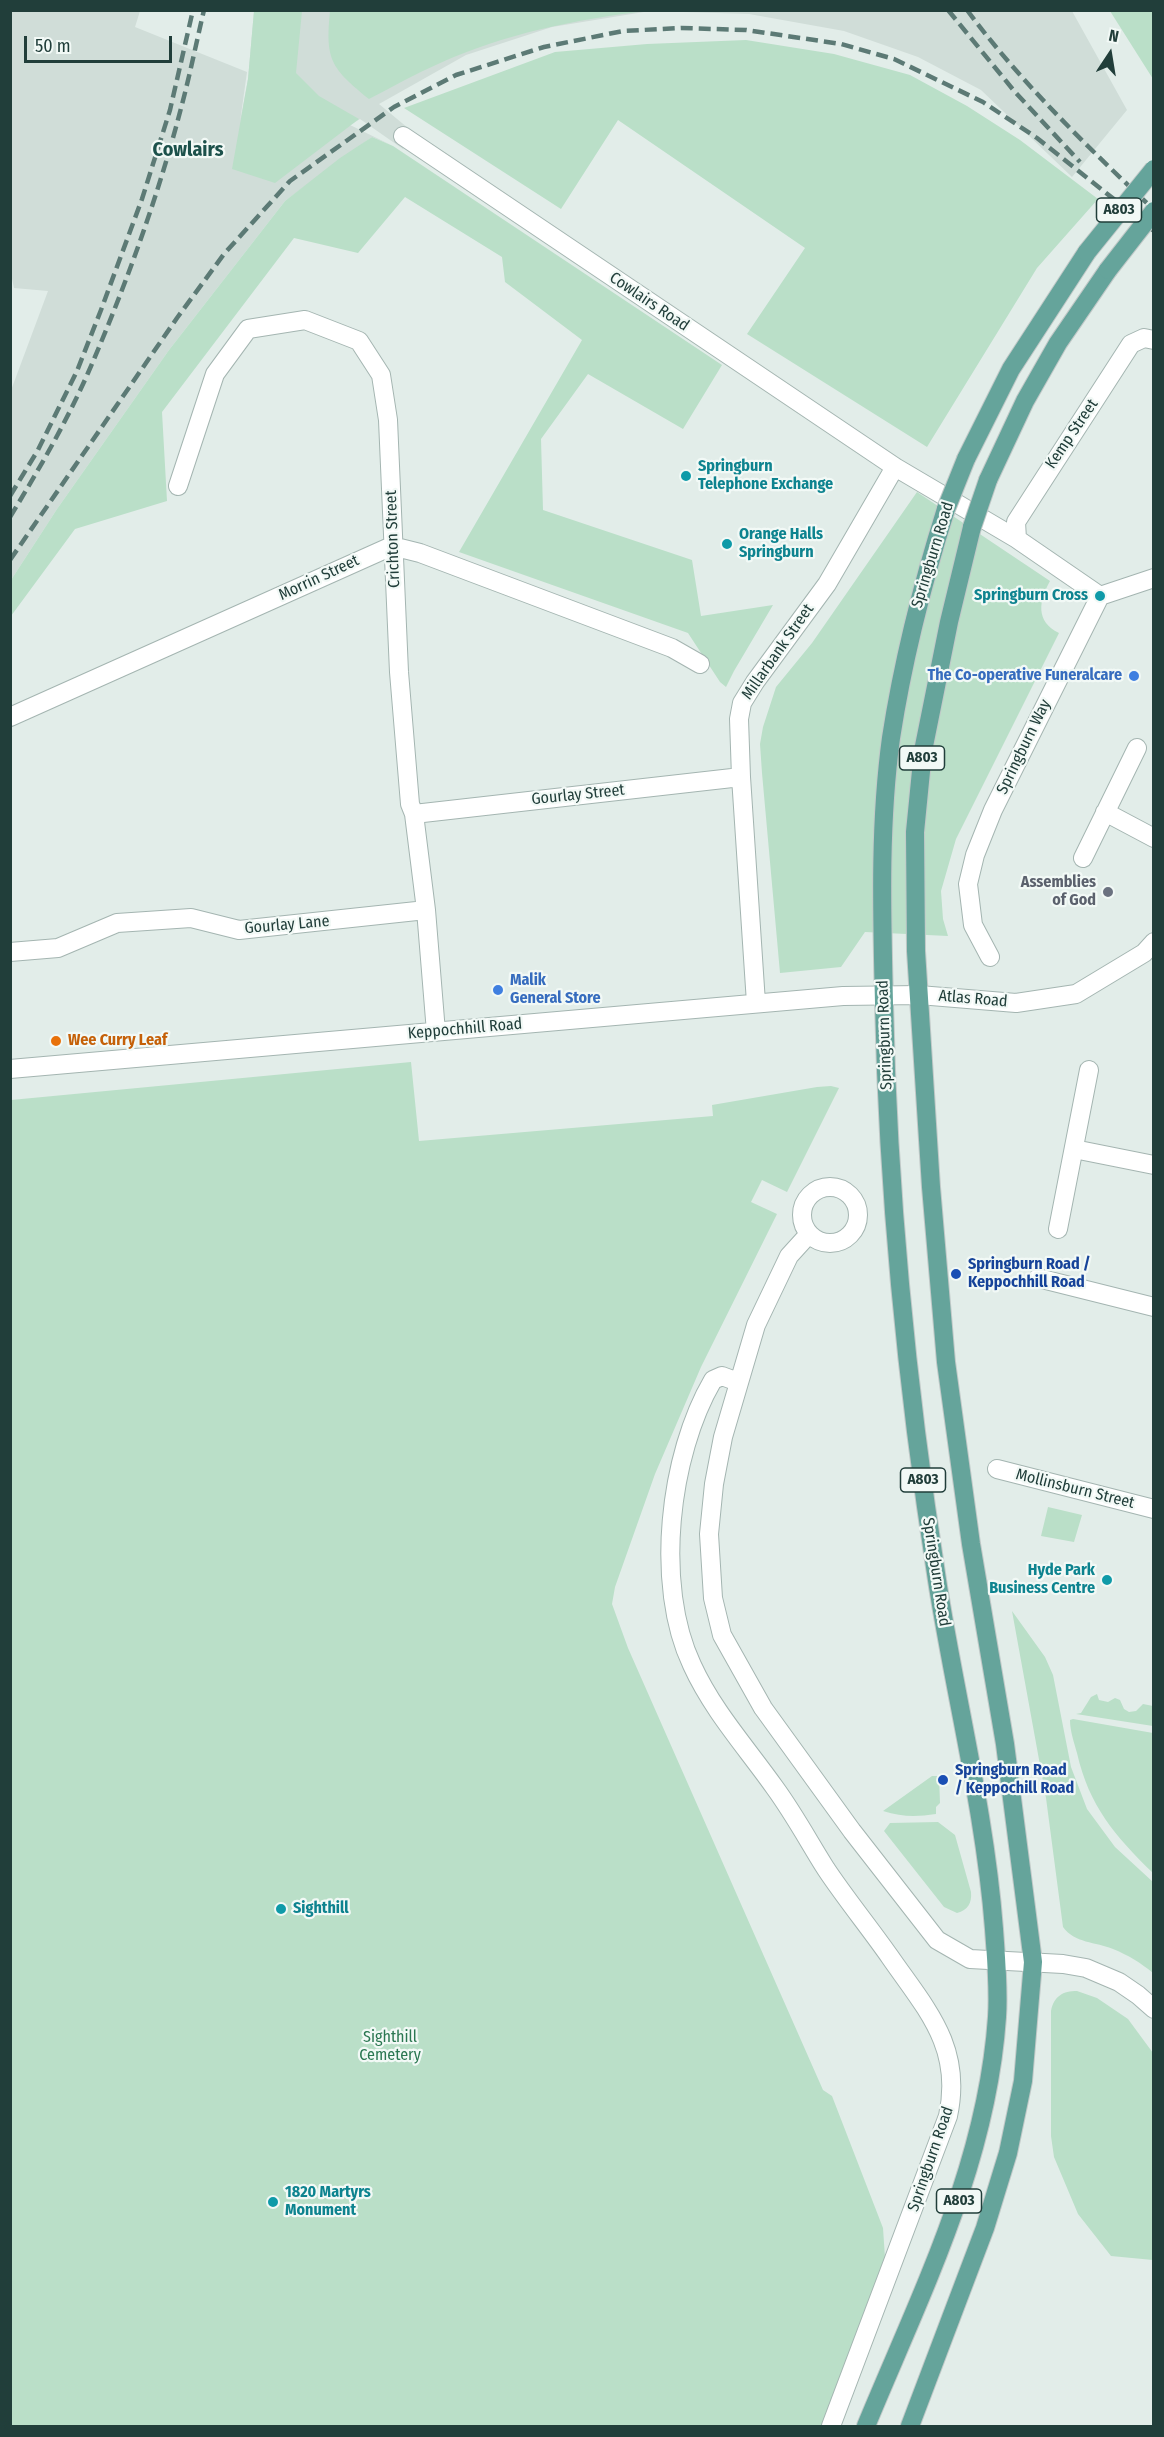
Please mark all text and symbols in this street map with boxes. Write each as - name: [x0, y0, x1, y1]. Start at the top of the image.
- scale bar: [27, 24, 176, 62]
- north arrow: [1080, 24, 1140, 84]
- text: N: [1107, 26, 1121, 46]
- text: 50 m: [35, 35, 71, 57]
- district label: Cowlairs: [153, 138, 223, 162]
- road number: A803: [1096, 198, 1142, 222]
- street label: Cowlairs Road: [606, 268, 692, 336]
- street label: Kemp Street: [1042, 395, 1102, 473]
- place label: Springburn Telephone Exchange: [698, 457, 833, 495]
- marker: Springburn Telephone Exchange: [679, 469, 693, 483]
- street label: Crichton Street: [382, 490, 404, 588]
- street label: Springburn Road: [908, 500, 958, 610]
- place label: Orange Halls Springburn: [739, 525, 823, 563]
- marker: Orange Halls Springburn: [720, 537, 734, 551]
- street label: Morrin Street: [276, 551, 362, 605]
- place label: Springburn Cross: [974, 586, 1088, 606]
- marker: Springburn Cross: [1093, 589, 1107, 603]
- street label: Millarbank Street: [738, 600, 818, 704]
- place label: The Co-operative Funeralcare: [927, 666, 1122, 686]
- marker: The Co-operative Funeralcare: [1127, 669, 1141, 683]
- street label: Springburn Way: [993, 697, 1055, 797]
- road number: A803: [900, 746, 944, 770]
- street label: Gourlay Street: [530, 781, 626, 809]
- place label: Assemblies of God: [1021, 873, 1096, 911]
- marker: Assemblies of God: [1101, 885, 1115, 899]
- street label: Gourlay Lane: [244, 912, 330, 938]
- place label: Malik General Store: [510, 971, 601, 1009]
- street label: Springburn Road: [873, 980, 897, 1090]
- marker: Malik General Store: [491, 983, 505, 997]
- street label: Atlas Road: [938, 986, 1008, 1012]
- street label: Keppochhill Road: [407, 1014, 523, 1044]
- place label: Wee Curry Leaf: [68, 1031, 167, 1051]
- marker: Wee Curry Leaf: [49, 1034, 63, 1048]
- place label: Springburn Road / Keppochhill Road: [968, 1255, 1091, 1293]
- marker: Springburn Road / Keppochhill Road: [949, 1267, 963, 1281]
- street label: Mollinsburn Street: [1014, 1465, 1136, 1513]
- road number: A803: [900, 1468, 946, 1492]
- street label: Springburn Road: [918, 1516, 954, 1628]
- place label: Hyde Park Business Centre: [989, 1561, 1095, 1599]
- marker: Hyde Park Business Centre: [1100, 1573, 1114, 1587]
- place label: Springburn Road / Keppochill Road: [955, 1761, 1074, 1799]
- marker: Springburn Road / Keppochill Road: [936, 1773, 950, 1787]
- place label: Sighthill: [293, 1899, 349, 1919]
- marker: Sighthill: [274, 1902, 288, 1916]
- park label: Sighthill Cemetery: [359, 2028, 421, 2066]
- street label: Springburn Road: [904, 2104, 958, 2214]
- place label: 1820 Martyrs Monument: [285, 2183, 371, 2221]
- road number: A803: [936, 2189, 982, 2213]
- marker: 1820 Martyrs Monument: [266, 2195, 280, 2209]

